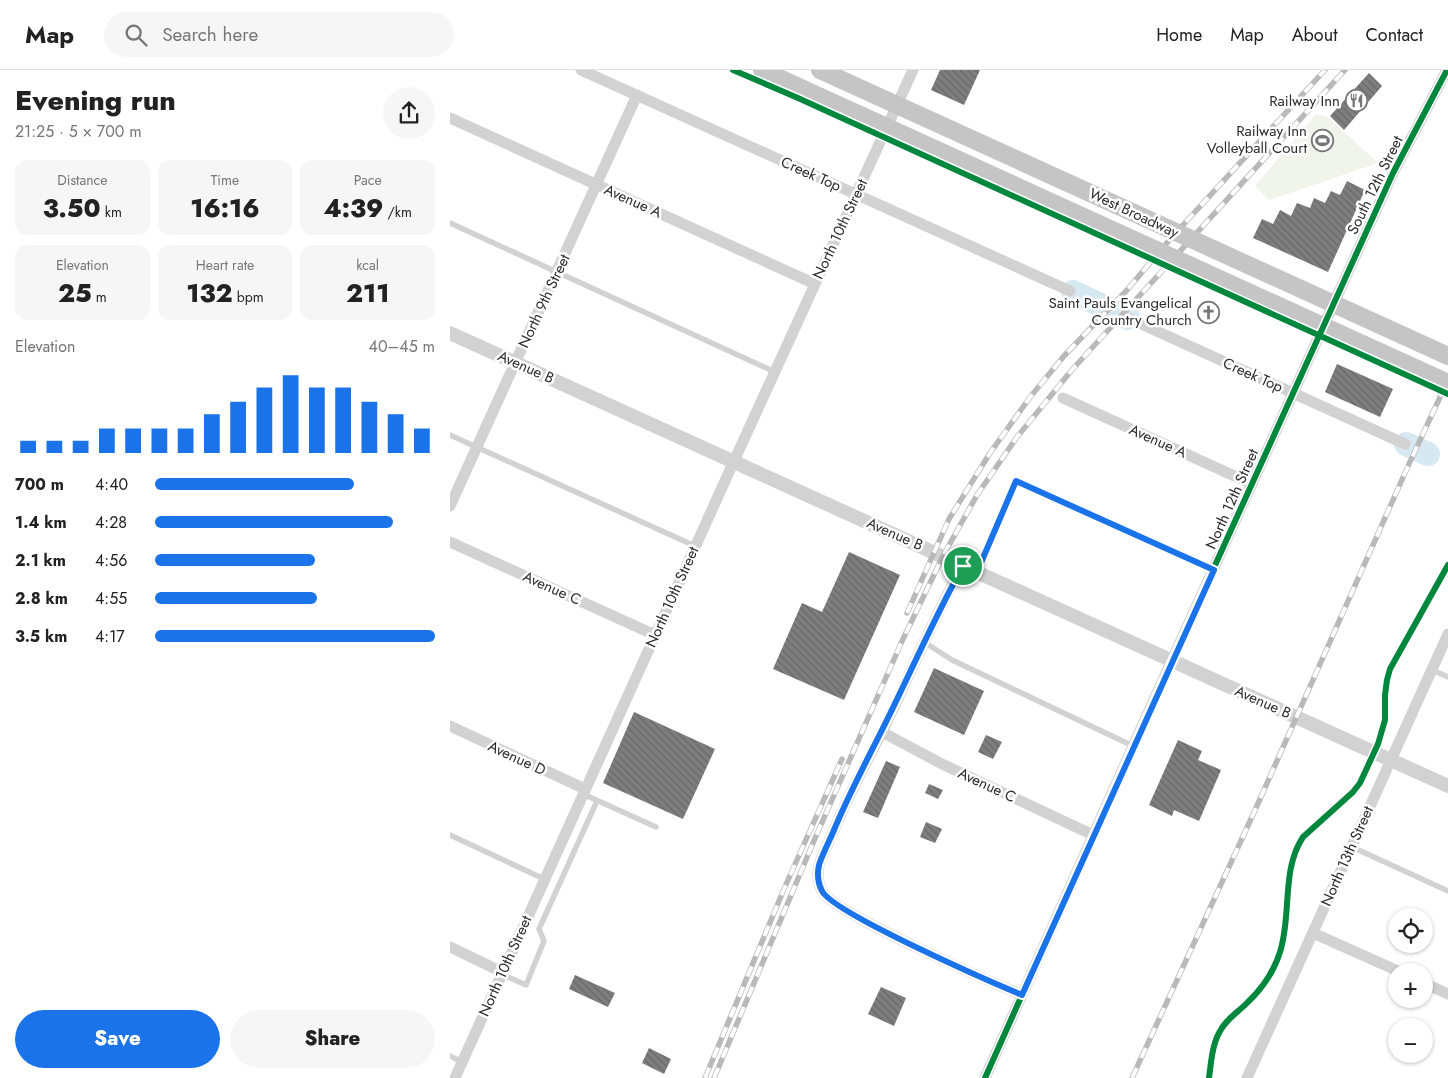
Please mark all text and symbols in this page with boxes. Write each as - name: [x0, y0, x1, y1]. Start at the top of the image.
- search box: [104, 12, 454, 57]
- text: Map: [25, 17, 74, 52]
- icon: search: [122, 21, 150, 49]
- text: Search here: [162, 21, 258, 48]
- text: Home: [1156, 22, 1202, 48]
- text: Map: [1230, 22, 1264, 48]
- text: About: [1292, 22, 1337, 48]
- text: Contact: [1365, 22, 1423, 48]
- text: Evening run: [15, 80, 176, 121]
- button: share: [383, 87, 435, 139]
- restaurant icon: Railway Inn: [1344, 89, 1368, 113]
- place label: Railway Inn: [1269, 90, 1340, 112]
- text: 21:25 · 5 × 700 m: [15, 120, 142, 143]
- place label: Railway Inn Volleyball Court: [1207, 120, 1307, 159]
- sports icon: Railway Inn Volleyball Court: [1311, 128, 1335, 152]
- street label: South 12th Street: [1342, 132, 1409, 238]
- street label: Creek Top: [777, 151, 845, 197]
- text: Distance: [57, 170, 107, 190]
- text: Time: [211, 170, 239, 190]
- text: Pace: [354, 170, 382, 190]
- street label: North 10th Street: [807, 175, 873, 283]
- street label: Avenue A: [601, 179, 665, 224]
- street label: West Broadway: [1086, 183, 1183, 244]
- text: 3.50: [43, 190, 101, 226]
- text: 16:16: [190, 190, 260, 226]
- text: 4:39: [323, 190, 383, 226]
- text: km: [101, 202, 122, 222]
- text: /km: [383, 202, 412, 222]
- street label: North 9th Street: [513, 250, 576, 352]
- text: Elevation: [56, 255, 109, 275]
- text: Heart rate: [196, 255, 254, 275]
- text: kcal: [356, 255, 379, 275]
- text: 25: [58, 275, 92, 311]
- text: 132: [186, 275, 233, 311]
- text: 211: [346, 275, 389, 311]
- text: m: [92, 287, 107, 307]
- text: bpm: [233, 287, 264, 307]
- place label: Saint Pauls Evangelical Country Church: [1048, 292, 1192, 331]
- church icon: Saint Pauls Evangelical Country Church: [1196, 300, 1220, 324]
- text: Elevation: [15, 335, 75, 358]
- text: 40–45 m: [369, 335, 435, 358]
- street label: Avenue B: [494, 345, 558, 389]
- street label: Creek Top: [1219, 352, 1287, 398]
- street label: Avenue A: [1126, 419, 1190, 464]
- street label: North 12th Street: [1200, 445, 1264, 553]
- text: 700 m: [15, 473, 64, 496]
- text: 4:40: [95, 473, 128, 496]
- text: 1.4 km: [15, 511, 67, 534]
- text: 4:28: [95, 511, 127, 534]
- street label: Avenue B: [863, 512, 927, 556]
- street label: North 10th Street: [640, 543, 704, 651]
- pin: [942, 545, 984, 587]
- text: 2.1 km: [15, 549, 66, 572]
- text: 4:56: [95, 549, 127, 572]
- icon: arrive: [949, 552, 977, 580]
- street label: Avenue C: [519, 565, 585, 611]
- text: 2.8 km: [15, 587, 68, 610]
- text: 4:55: [95, 587, 127, 610]
- text: 3.5 km: [15, 625, 67, 648]
- text: 4:17: [95, 625, 125, 648]
- street label: Avenue B: [1231, 680, 1295, 724]
- street label: Avenue D: [485, 735, 549, 781]
- street label: Avenue C: [954, 762, 1020, 808]
- street label: North 13th Street: [1315, 802, 1379, 910]
- map controls: [1388, 908, 1433, 1063]
- button: locate: [1388, 908, 1433, 953]
- street label: North 10th Street: [473, 912, 537, 1020]
- button: +: [1388, 963, 1433, 1008]
- button: Save: [15, 1010, 220, 1068]
- button: Share: [230, 1010, 435, 1068]
- button: −: [1388, 1018, 1433, 1063]

